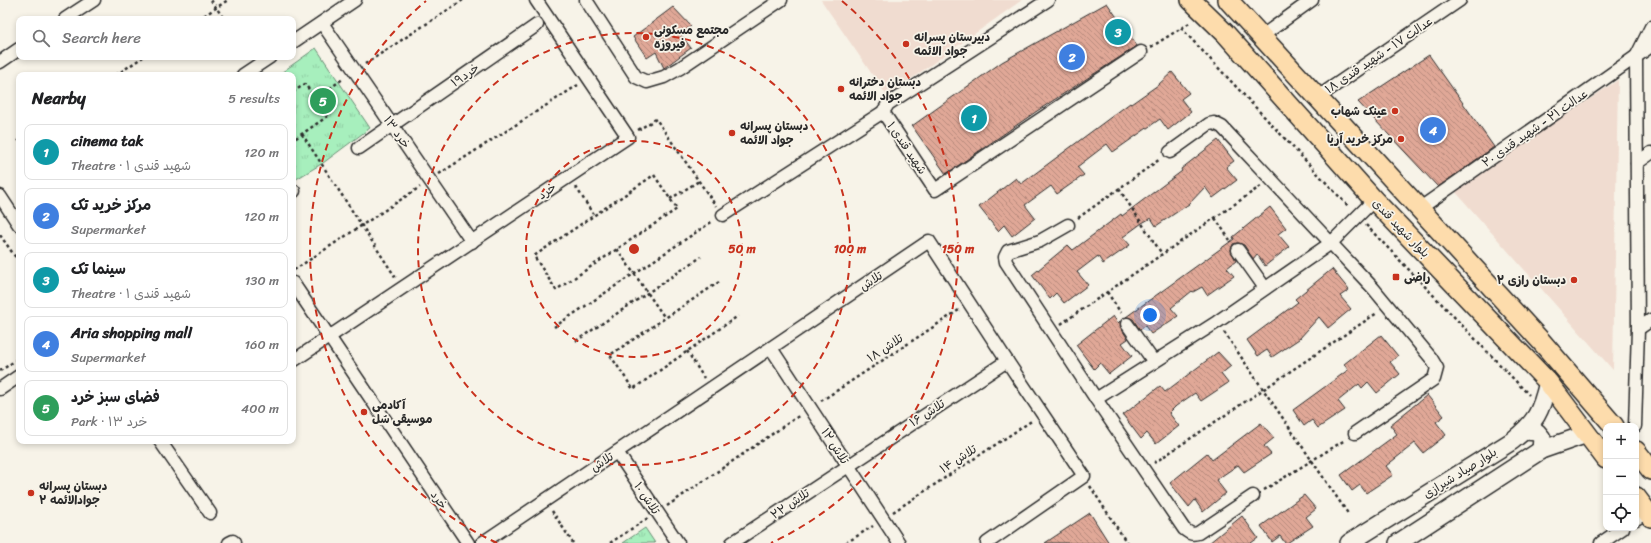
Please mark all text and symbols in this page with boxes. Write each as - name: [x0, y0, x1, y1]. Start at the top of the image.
- street label: عدالت ۱۷ - شهید قندی ۱۸: [1320, 10, 1438, 100]
- search box: [16, 16, 296, 60]
- pin: 3: [1105, 17, 1131, 47]
- place label: مجتمع مسکونی فیروزه: [654, 19, 729, 55]
- text: Search here: [62, 25, 141, 51]
- place label: دبیرستان پسرانه جواد الائمه: [914, 26, 990, 62]
- icon: search: [30, 27, 52, 49]
- marker: مجتمع مسکونی فیروزه: [641, 32, 651, 42]
- marker: دبیرستان پسرانه جواد الائمه: [901, 39, 911, 49]
- pin: 2: [1059, 42, 1085, 72]
- street label: خرد۱۹: [446, 57, 484, 93]
- place label: دبستان دخترانه جواد الائمه: [849, 71, 922, 107]
- text: Nearby: [32, 83, 86, 113]
- street label: عدالت ۲۱ - شهید قندی ۲۰: [1477, 83, 1593, 173]
- marker: دبستان دخترانه جواد الائمه: [836, 84, 846, 94]
- pin: 5: [310, 86, 336, 116]
- text: 5 results: [228, 87, 280, 110]
- place label: عینک شهاب: [1331, 100, 1388, 122]
- pin: 1: [961, 103, 987, 133]
- marker: عینک شهاب: [1390, 106, 1400, 116]
- street label: خرد ۱۳: [378, 111, 416, 153]
- place label: دبستان پسرانه جواد الائمه: [740, 115, 809, 151]
- pin: 4: [1420, 115, 1446, 145]
- street label: شهيد قندی ۱: [881, 117, 933, 179]
- text: cinema tak: [71, 128, 143, 154]
- marker: دبستان پسرانه جواد الائمه: [727, 128, 737, 138]
- place label: مرکز خرید آریا: [1327, 128, 1393, 150]
- marker: مرکز خرید آریا: [1396, 134, 1406, 144]
- text: 1: [43, 141, 49, 164]
- text: 120 m: [244, 141, 279, 164]
- text: Theatre · شهيد قندی ۱: [71, 154, 191, 177]
- street label: خرد: [533, 177, 561, 205]
- text: مرکز خرید تک: [71, 192, 151, 218]
- street label: بلوار شهید قندی: [1367, 193, 1435, 263]
- text: 2: [42, 205, 50, 228]
- text: 120 m: [244, 205, 279, 228]
- text: Supermarket: [71, 218, 146, 241]
- text: 50 m: [728, 238, 756, 260]
- text: 100 m: [834, 238, 867, 260]
- text: 150 m: [942, 238, 975, 260]
- centre of rings: [627, 242, 641, 256]
- text: سینما تک: [71, 256, 126, 282]
- street label: تلاش: [855, 265, 888, 297]
- place label: راضی: [1404, 266, 1431, 288]
- text: 3: [42, 269, 50, 292]
- text: 130 m: [245, 269, 279, 292]
- place label: دبستان رازی ۲: [1497, 269, 1566, 291]
- marker: راضی: [1391, 272, 1401, 282]
- marker: دبستان رازی ۲: [1569, 275, 1579, 285]
- text: Theatre · شهيد قندی ۱: [71, 282, 191, 305]
- your location: [1140, 305, 1160, 325]
- text: Aria shopping mall: [71, 320, 192, 346]
- street label: تلاش ۱۸: [862, 327, 908, 368]
- text: 4: [42, 333, 50, 356]
- text: 160 m: [244, 333, 279, 356]
- text: Supermarket: [71, 346, 146, 369]
- text: فضای سبز خرد: [71, 384, 160, 410]
- street label: تلاش ۱۶: [905, 393, 950, 433]
- place label: آکادمی موسیقی سُل: [372, 394, 432, 430]
- text: 5: [42, 397, 50, 420]
- text: 400 m: [241, 397, 279, 420]
- marker: آکادمی موسیقی سُل: [359, 407, 369, 417]
- text: Park · خرد ۱۳: [71, 410, 147, 433]
- street label: تلاش ۱۲: [815, 423, 855, 469]
- map controls: [1603, 423, 1639, 531]
- button: +: [1603, 423, 1639, 459]
- street label: تلاش ۱۴: [935, 438, 982, 479]
- street label: بلوار صیاد شیرازی: [1419, 441, 1501, 505]
- street label: تلاش: [586, 446, 619, 478]
- button: −: [1603, 459, 1639, 495]
- place label: دبستان پسرانه جوادالائمه ۲: [39, 475, 108, 511]
- street label: تلاش ۱۰: [628, 477, 666, 519]
- street label: تلاش ۲۲: [766, 482, 815, 525]
- street label: خرد: [425, 486, 453, 514]
- marker: دبستان پسرانه جوادالائمه ۲: [26, 488, 36, 498]
- button: locate: [1603, 495, 1639, 531]

